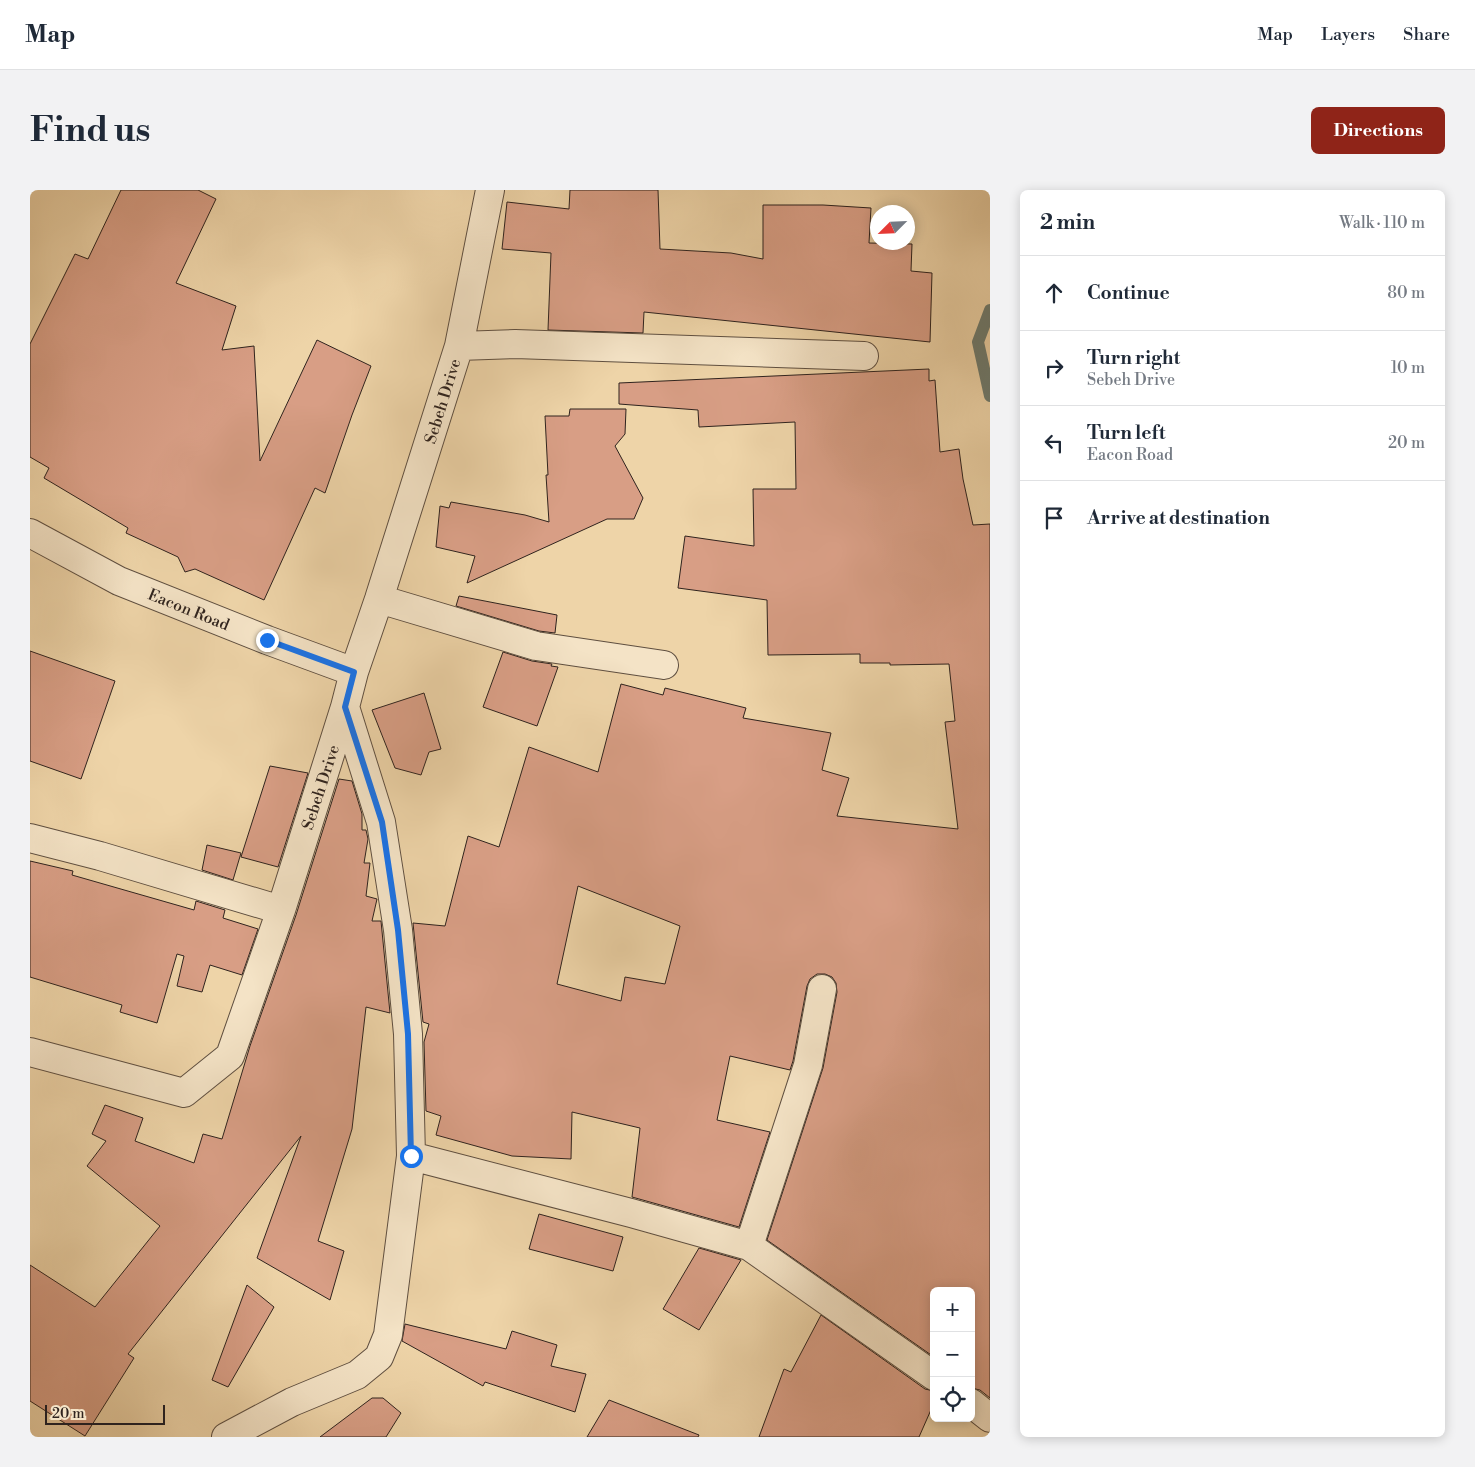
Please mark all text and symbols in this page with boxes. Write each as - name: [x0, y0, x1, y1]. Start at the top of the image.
- text: Map: [25, 20, 75, 50]
- text: Map: [1258, 23, 1293, 46]
- text: Layers: [1321, 23, 1375, 46]
- text: Share: [1403, 23, 1450, 46]
- button: Directions: [1311, 107, 1445, 154]
- text: Find us: [30, 109, 150, 152]
- north arrow: [870, 205, 915, 250]
- text: 2 min: [1040, 210, 1095, 236]
- text: Walk · 110 m: [1339, 213, 1425, 233]
- icon: ahead: [1040, 279, 1068, 307]
- text: Continue: [1087, 281, 1170, 305]
- text: 80 m: [1387, 283, 1425, 303]
- text: Turn right: [1087, 346, 1180, 370]
- icon: right: [1040, 354, 1068, 382]
- street label: Sebeh Drive: [421, 356, 465, 446]
- text: 10 m: [1391, 358, 1425, 378]
- text: Sebeh Drive: [1087, 370, 1175, 390]
- text: Turn left: [1087, 421, 1166, 445]
- icon: left: [1040, 429, 1068, 457]
- text: 20 m: [1388, 433, 1425, 453]
- text: Eacon Road: [1087, 445, 1173, 465]
- icon: arrive: [1040, 504, 1068, 532]
- text: Arrive at destination: [1087, 506, 1270, 530]
- street label: Eacon Road: [145, 585, 232, 635]
- route end: [256, 629, 279, 652]
- street label: Sebeh Drive: [298, 742, 344, 832]
- route start: [400, 1145, 423, 1168]
- map controls: [930, 1287, 975, 1422]
- button: +: [930, 1287, 975, 1332]
- button: −: [930, 1332, 975, 1377]
- button: locate: [930, 1377, 975, 1422]
- scale bar: [45, 1402, 165, 1425]
- text: 20 m: [52, 1405, 84, 1423]

